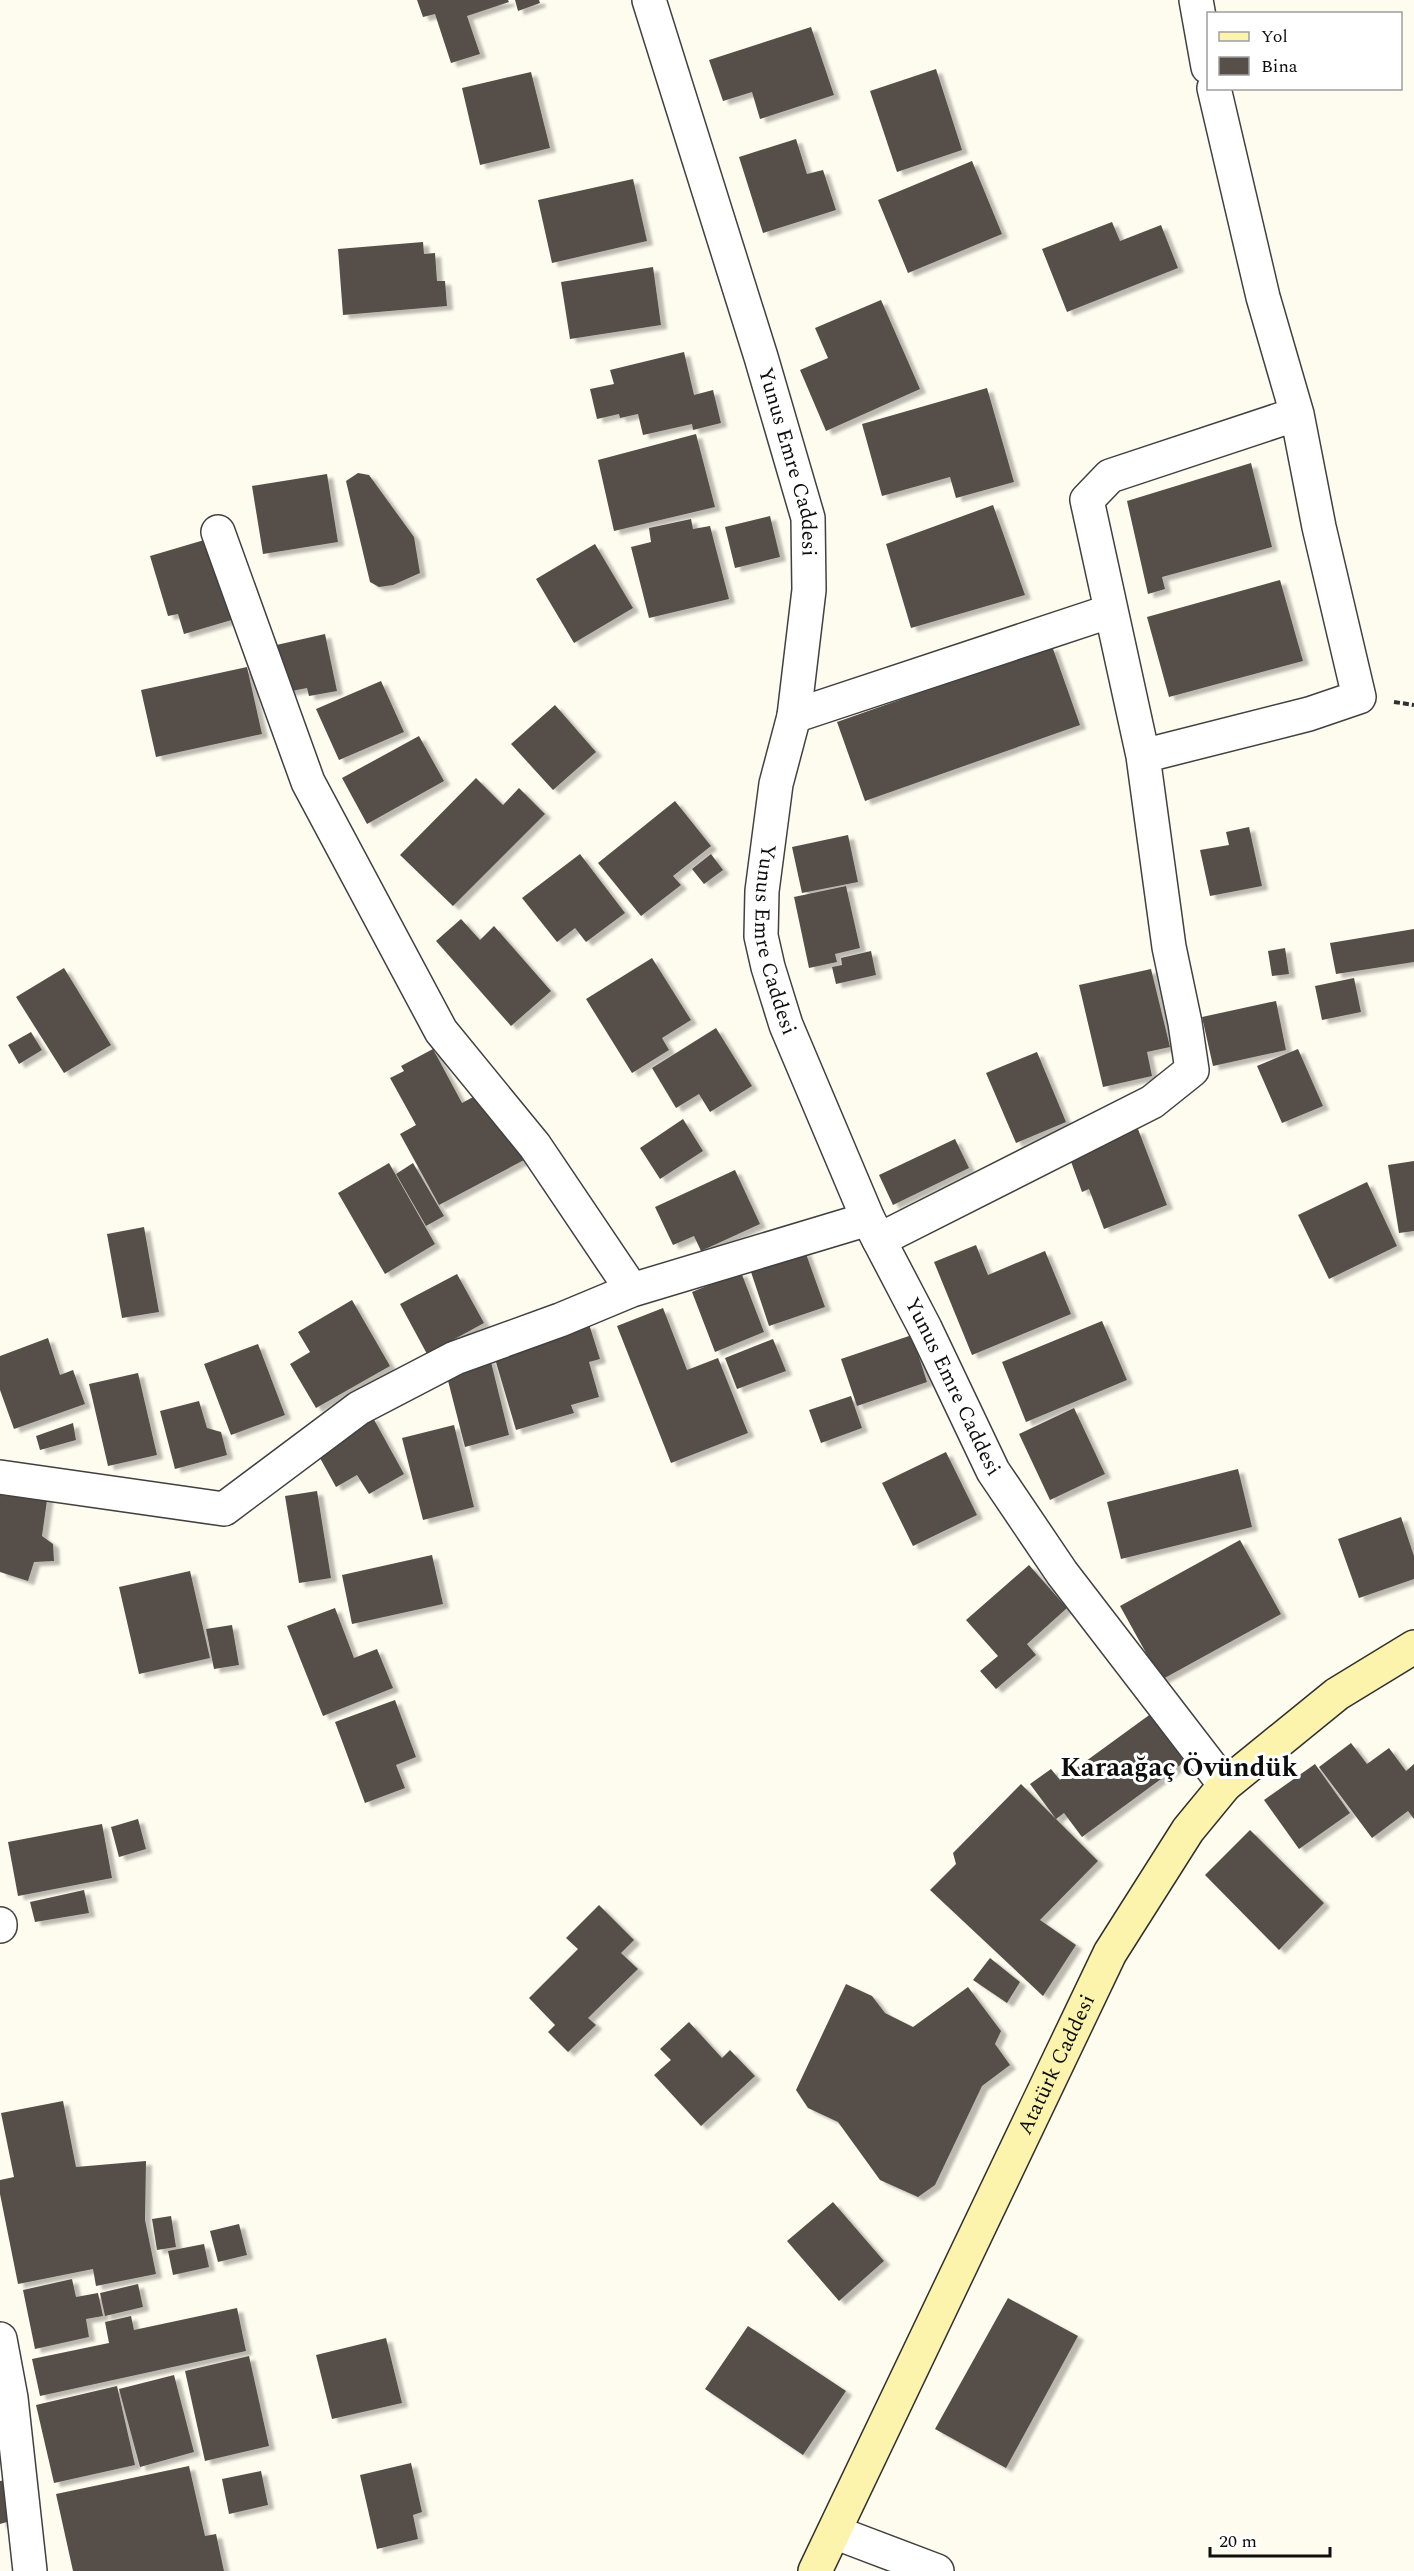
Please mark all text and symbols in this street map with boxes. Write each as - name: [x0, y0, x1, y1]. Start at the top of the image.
- legend: [1207, 12, 1402, 90]
- text: Yol: [1261, 23, 1288, 50]
- text: Bina: [1261, 53, 1298, 80]
- street label: Yunus Emre Caddesi: [749, 364, 825, 557]
- street label: Yunus Emre Caddesi: [745, 842, 805, 1040]
- street label: Yunus Emre Caddesi: [896, 1292, 1008, 1483]
- district label: Karaağaç Övündük: [1060, 1747, 1298, 1789]
- street label: Atatürk Caddesi: [1009, 1989, 1104, 2140]
- scale bar: [1210, 2520, 1330, 2558]
- text: 20 m: [1219, 2528, 1257, 2555]

